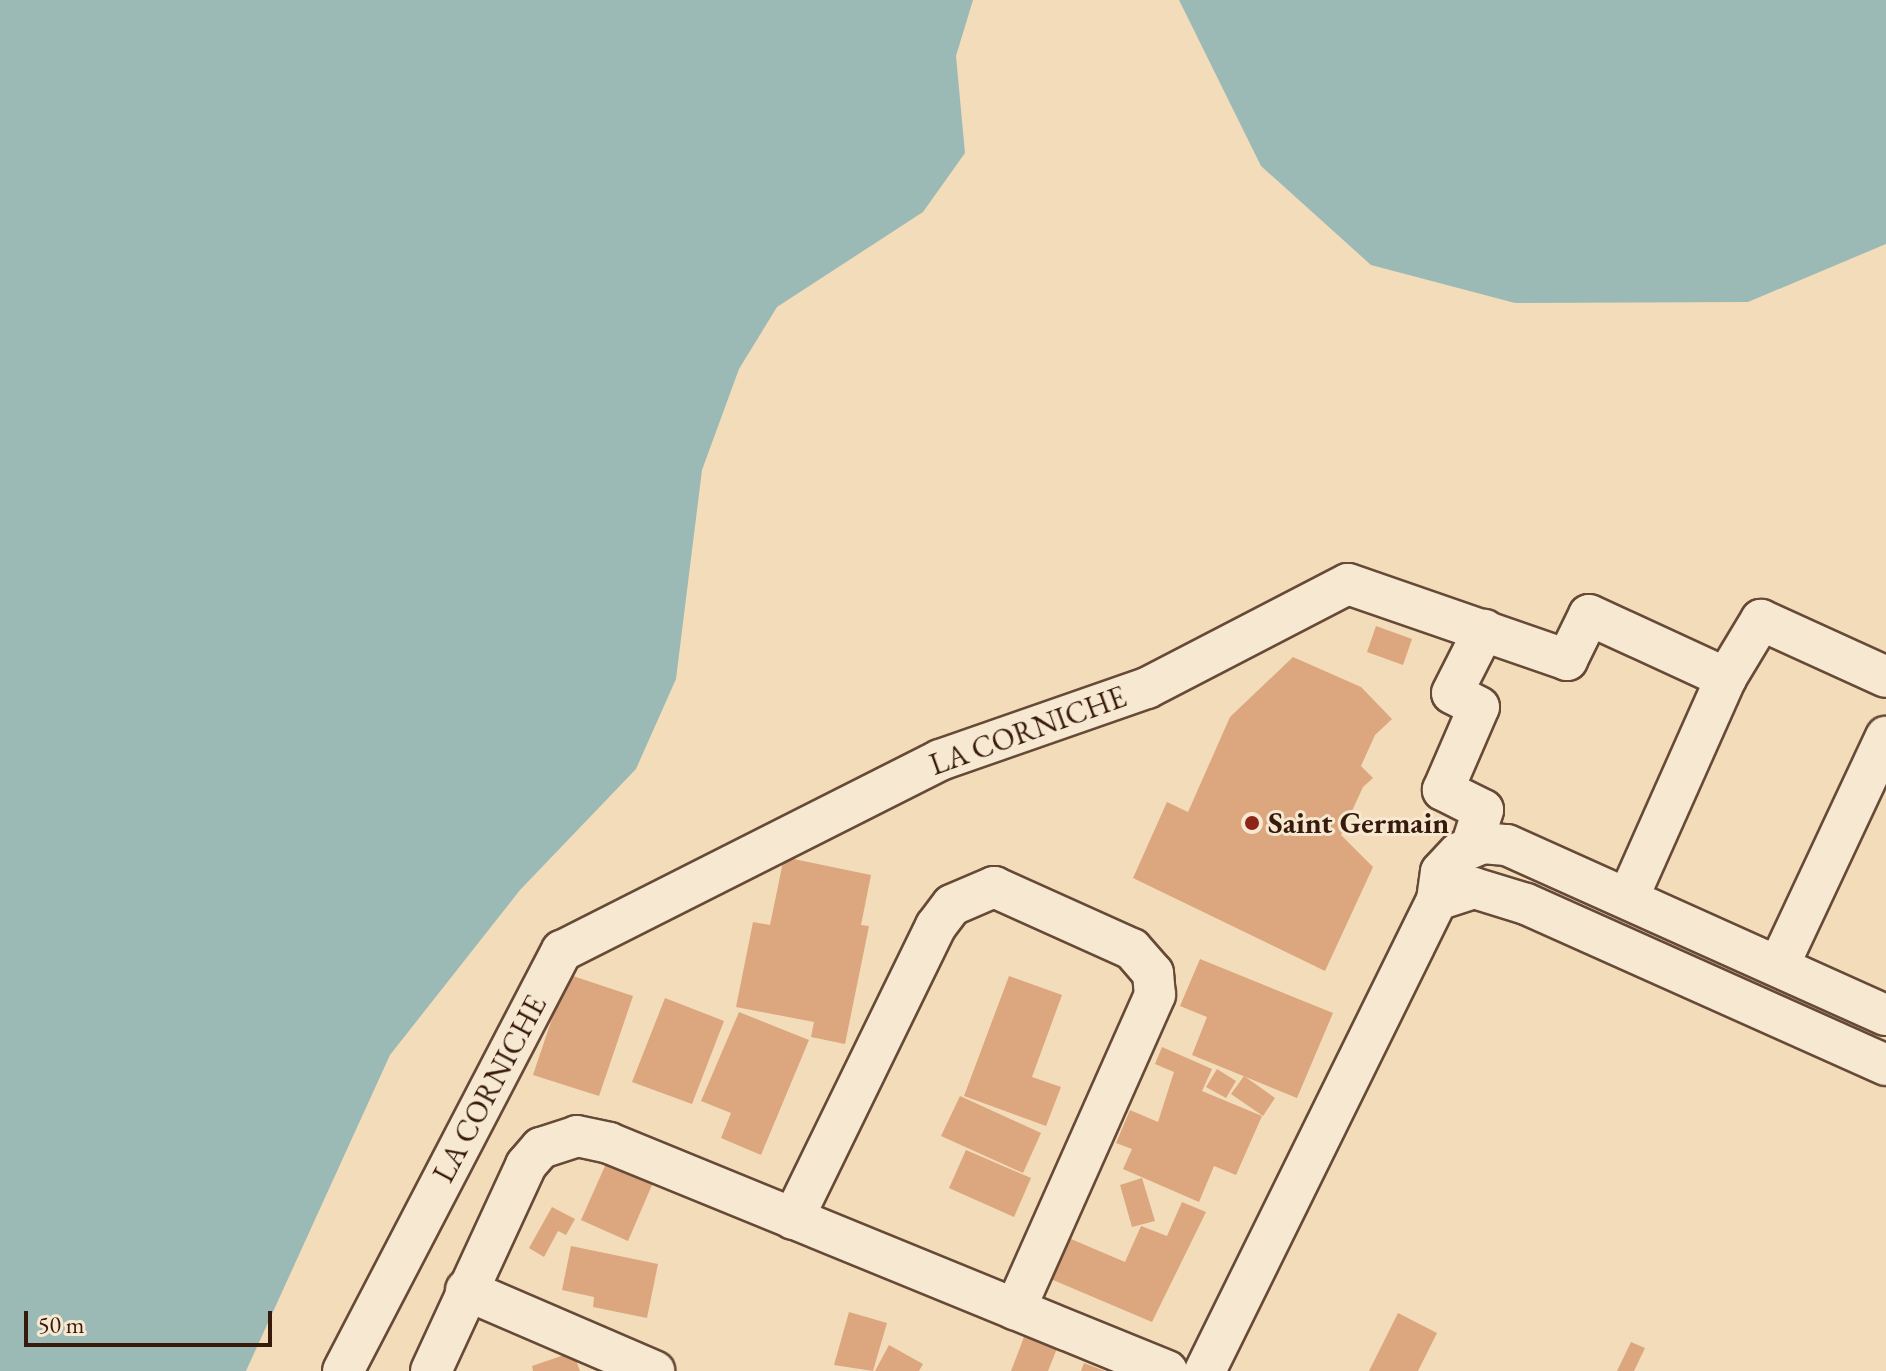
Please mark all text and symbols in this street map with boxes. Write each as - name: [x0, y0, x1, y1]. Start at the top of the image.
- street label: LA CORNICHE: [925, 679, 1131, 783]
- place label: Saint Germain: [1268, 805, 1449, 841]
- marker: Saint Germain: [1243, 814, 1261, 832]
- street label: LA CORNICHE: [426, 989, 554, 1189]
- scale bar: [28, 1295, 276, 1345]
- text: 50 m: [38, 1309, 85, 1340]

